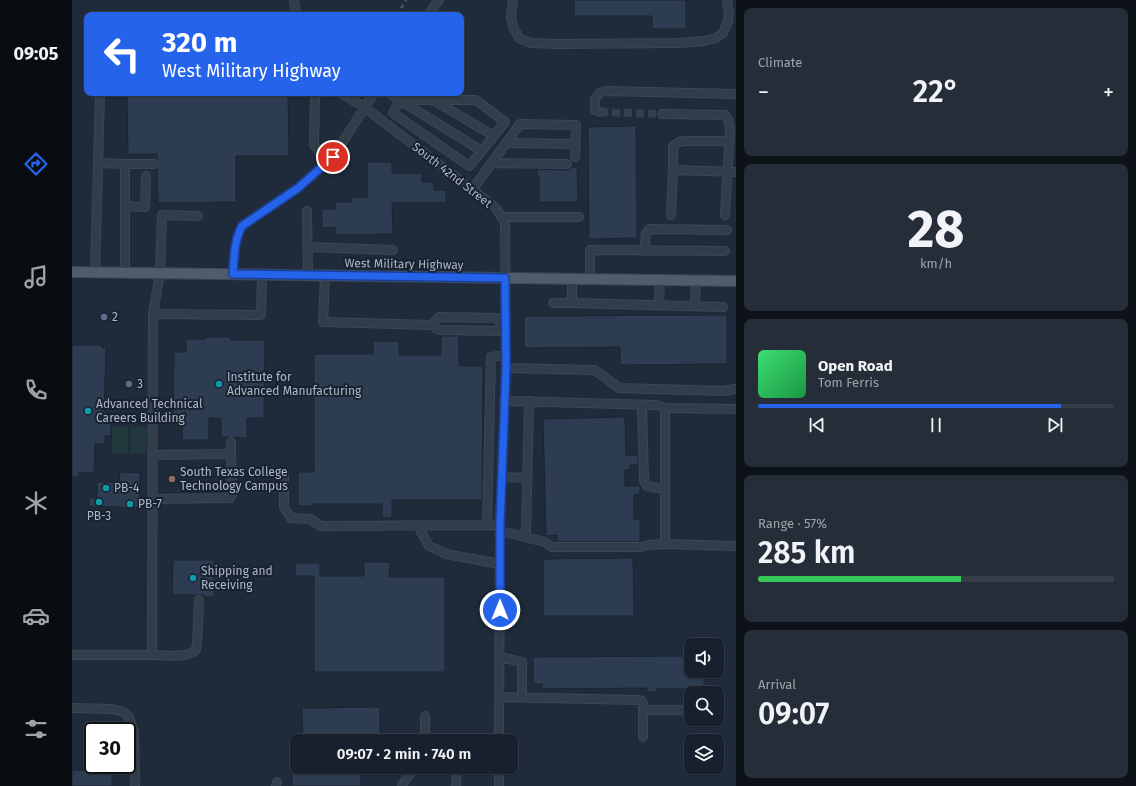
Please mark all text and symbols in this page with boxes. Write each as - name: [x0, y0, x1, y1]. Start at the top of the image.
- text: 320 m: [162, 26, 237, 59]
- icon: left: [96, 28, 148, 80]
- text: 09:05: [14, 43, 58, 65]
- text: Climate: [758, 55, 802, 70]
- text: West Military Highway: [162, 60, 341, 82]
- text: 22°: [913, 74, 959, 110]
- text: −: [758, 79, 769, 106]
- text: +: [1103, 79, 1114, 106]
- pin: [316, 140, 350, 174]
- street label: South 42nd Street: [409, 140, 495, 211]
- icon: arrive: [322, 146, 344, 168]
- icon: directions: [22, 150, 50, 178]
- text: 28: [907, 198, 965, 261]
- street label: West Military Highway: [344, 256, 464, 272]
- text: km/h: [920, 256, 952, 271]
- icon: music: [22, 263, 50, 291]
- place label: 2: [112, 310, 118, 324]
- marker: 2: [99, 312, 109, 322]
- text: Open Road: [818, 357, 893, 375]
- place label: Institute for Advanced Manufacturing: [227, 370, 362, 398]
- text: Tom Ferris: [818, 375, 879, 390]
- icon: phone: [22, 376, 50, 404]
- place label: 3: [137, 377, 143, 391]
- marker: 3: [124, 379, 134, 389]
- marker: Institute for Advanced Manufacturing: [214, 379, 224, 389]
- place label: Advanced Technical Careers Building: [96, 397, 203, 425]
- marker: Advanced Technical Careers Building: [83, 406, 93, 416]
- icon: previous: [806, 414, 828, 436]
- icon: pause: [925, 414, 947, 436]
- icon: next: [1044, 414, 1066, 436]
- place label: South Texas College Technology Campus: [180, 465, 288, 493]
- marker: South Texas College Technology Campus: [167, 474, 177, 484]
- place label: PB-4: [114, 481, 140, 495]
- marker: PB-4: [101, 483, 111, 493]
- icon: climate: [22, 489, 50, 517]
- marker: PB-3: [94, 497, 104, 507]
- place label: PB-7: [138, 497, 162, 511]
- marker: PB-7: [125, 499, 135, 509]
- place label: PB-3: [87, 509, 111, 523]
- text: Range · 57%: [758, 516, 827, 531]
- text: 285 km: [758, 535, 855, 571]
- place label: Shipping and Receiving: [201, 564, 273, 592]
- marker: Shipping and Receiving: [188, 573, 198, 583]
- position arrow: [479, 589, 521, 631]
- icon: car: [22, 602, 50, 630]
- map controls: [684, 638, 724, 774]
- button: sound: [684, 638, 724, 678]
- text: Arrival: [758, 677, 796, 692]
- button: search: [684, 686, 724, 726]
- text: 09:07: [758, 696, 829, 732]
- icon: filters: [22, 715, 50, 743]
- speed limit sign: 30: [84, 722, 136, 774]
- button: layers: [684, 734, 724, 774]
- text: 09:07 · 2 min · 740 m: [337, 745, 471, 763]

